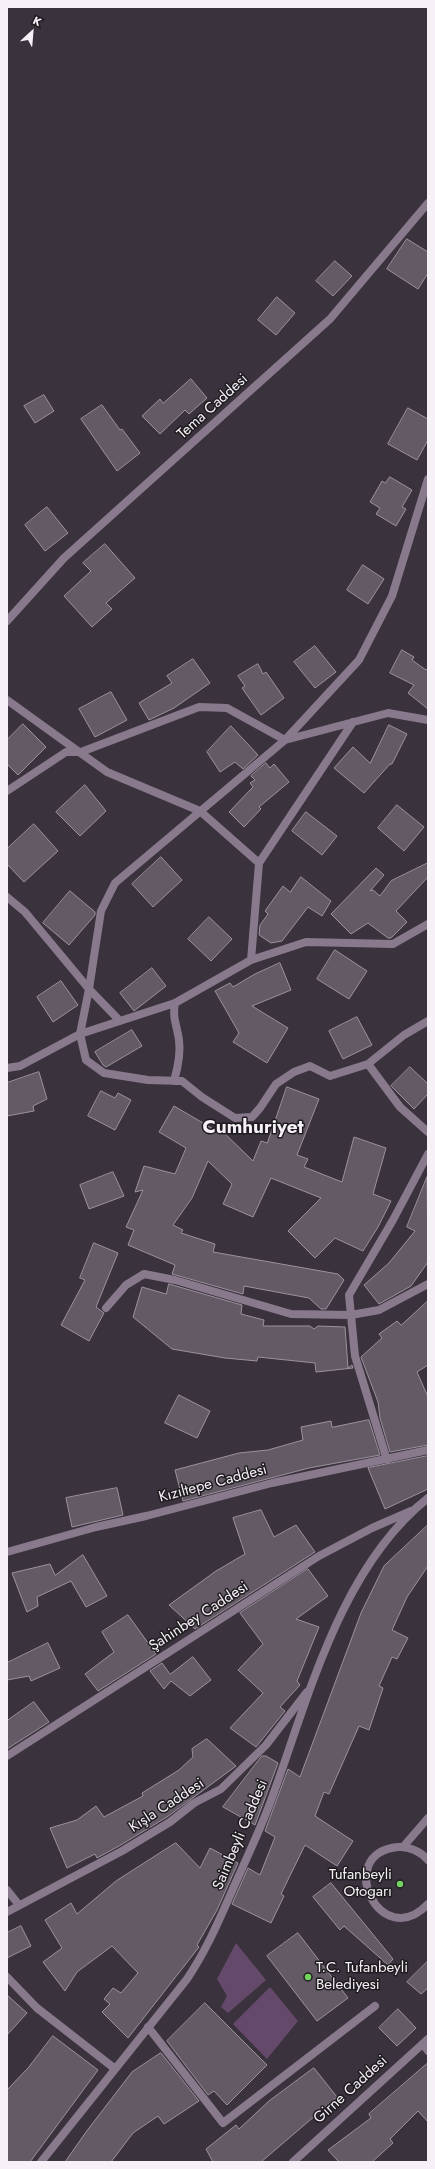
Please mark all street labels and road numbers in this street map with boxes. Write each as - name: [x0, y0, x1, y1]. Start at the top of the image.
- street label: Tema Caddesi: [174, 371, 252, 443]
- street label: Kızıltepe Caddesi: [157, 1461, 269, 1507]
- street label: Şahinbey Caddesi: [146, 1578, 252, 1656]
- street label: Kışla Caddesi: [126, 1775, 208, 1837]
- street label: Saimbeyli Caddesi: [210, 1777, 272, 1893]
- street label: Girne Caddesi: [310, 2052, 392, 2128]

